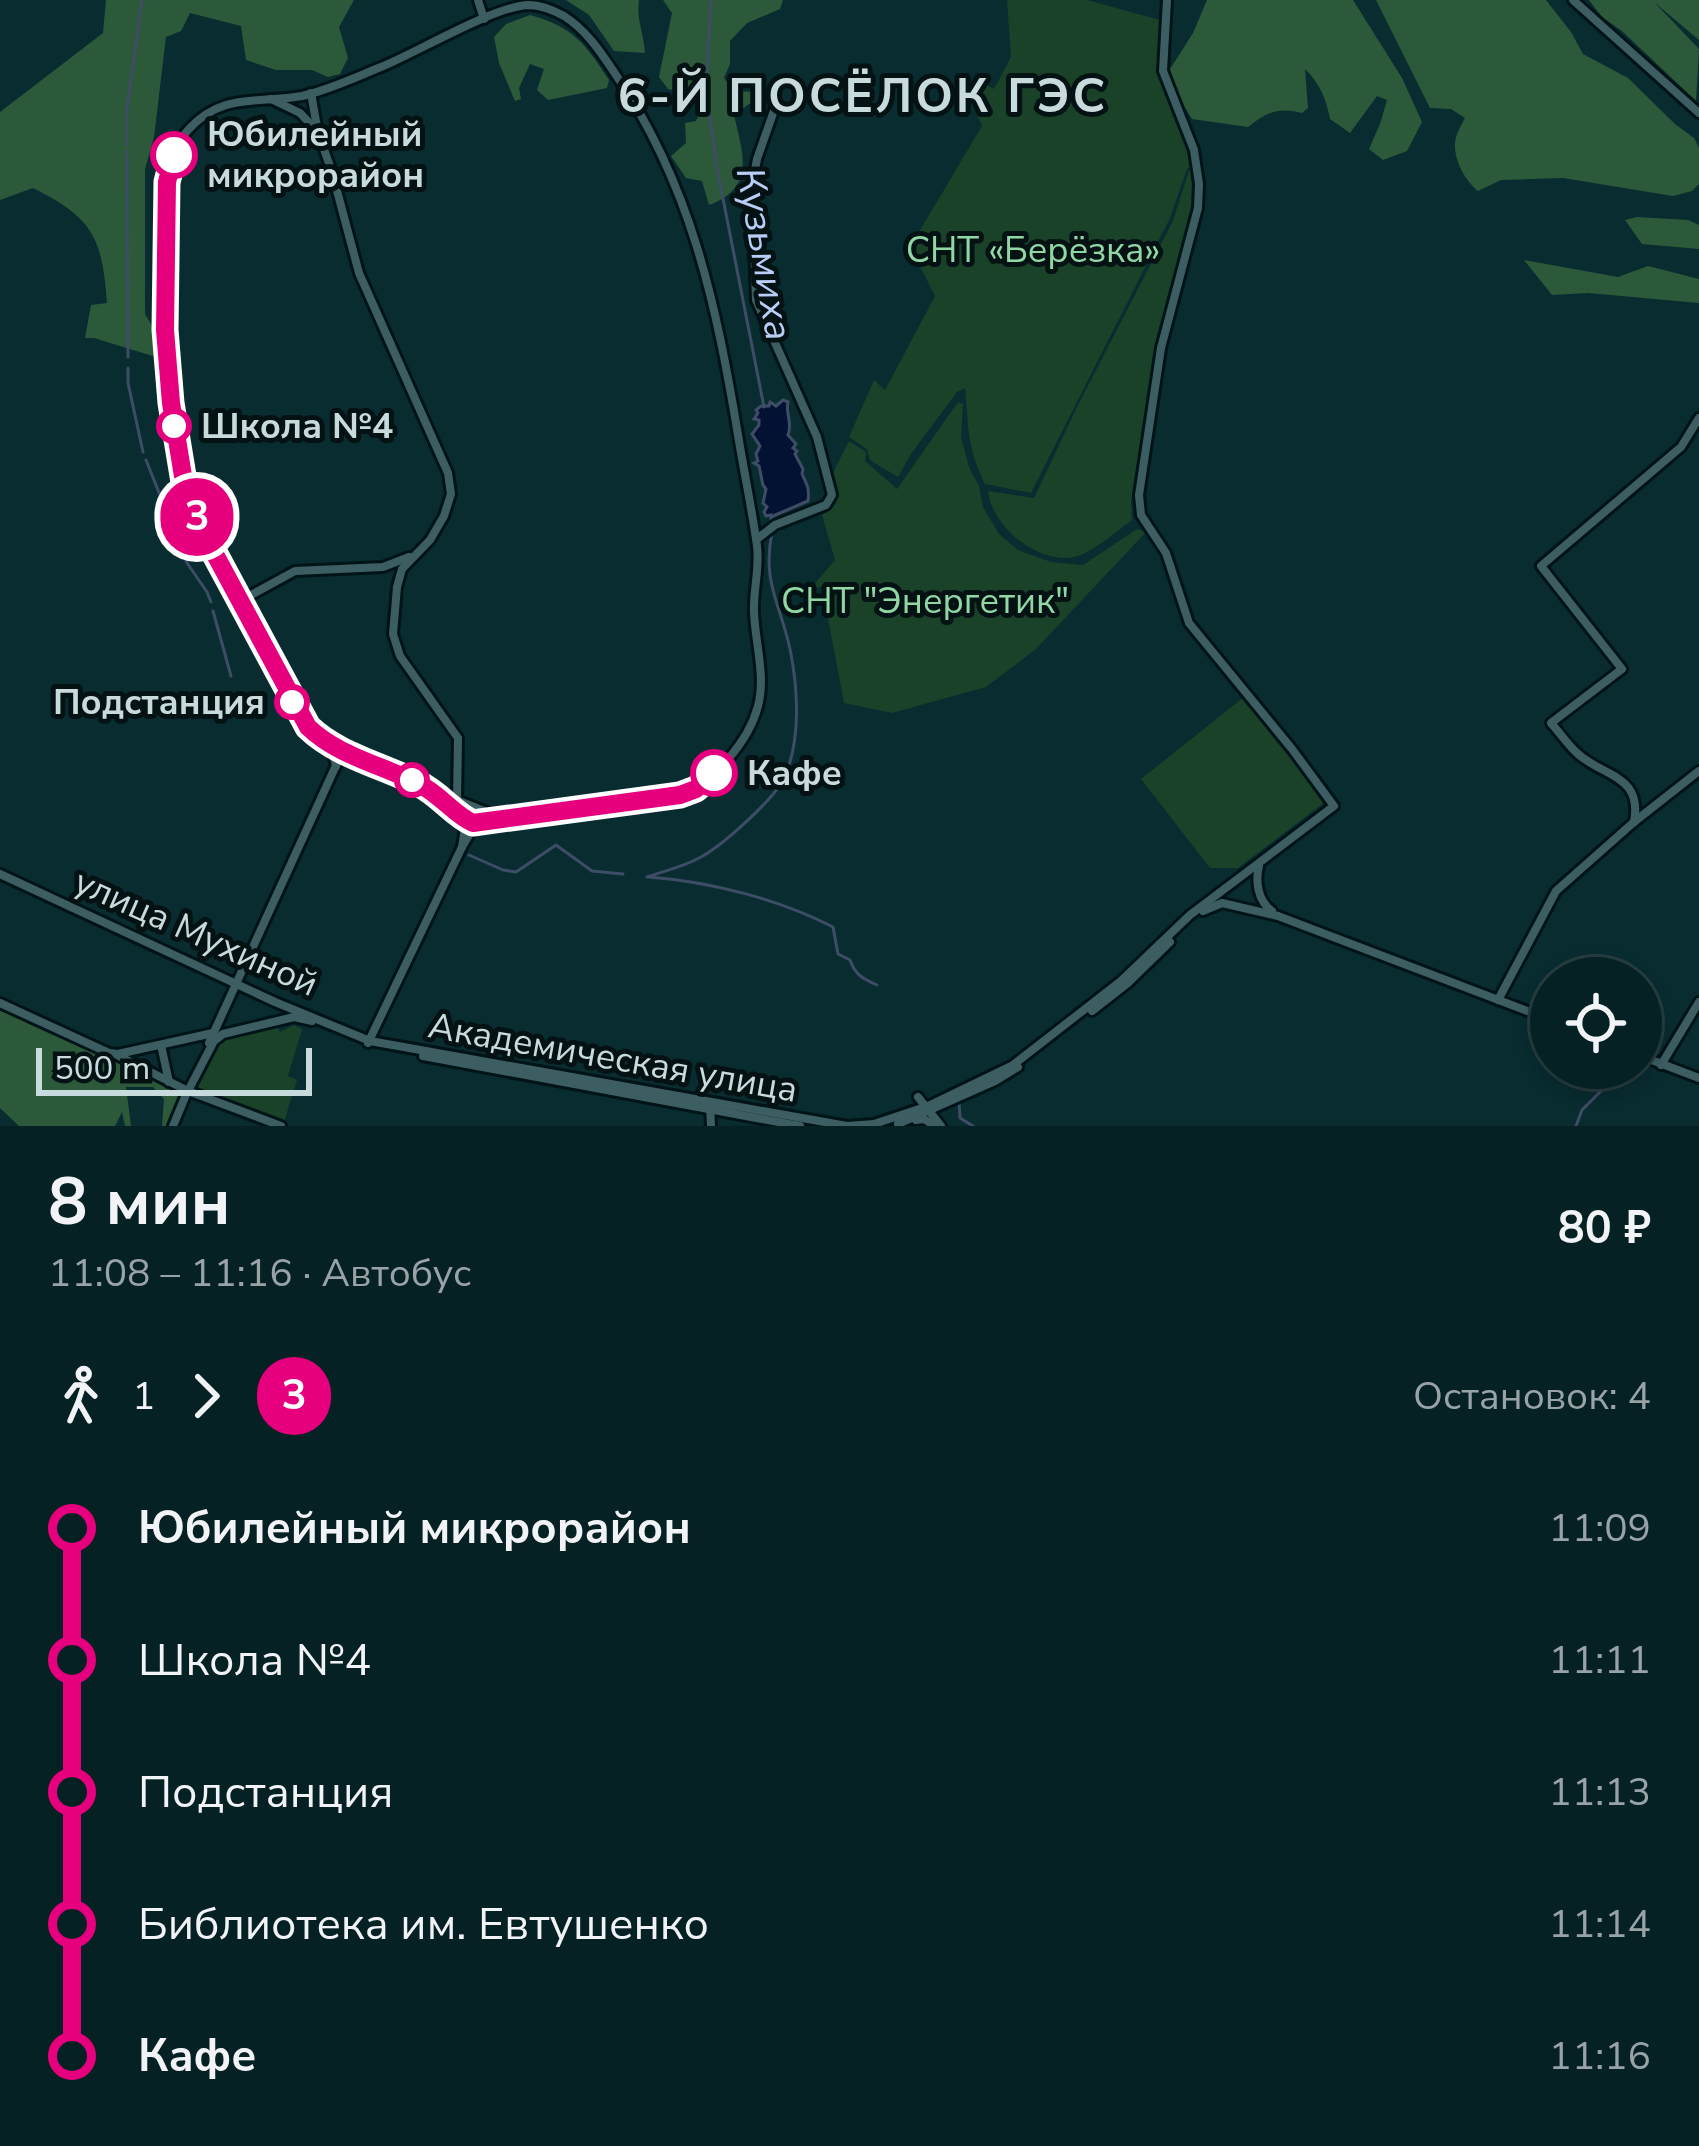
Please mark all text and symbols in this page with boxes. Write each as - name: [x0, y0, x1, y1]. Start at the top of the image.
- district label: 6-Й ПОСЁЛОК ГЭС: [618, 63, 1108, 129]
- place label: Юбилейный микрорайон: [207, 110, 424, 200]
- marker: Юбилейный микрорайон: [152, 133, 196, 177]
- water label: Кузьмиха: [723, 163, 805, 345]
- park label: СНТ «Берёзка»: [906, 226, 1160, 275]
- place label: Школа №4: [201, 402, 393, 451]
- marker: Школа №4: [158, 410, 190, 442]
- line badge: 3: [158, 478, 236, 556]
- text: 3: [184, 488, 210, 545]
- park label: СНТ "Энергетик": [781, 577, 1069, 626]
- place label: Подстанция: [53, 678, 265, 727]
- marker: Подстанция: [276, 686, 308, 718]
- place label: Кафе: [747, 749, 842, 798]
- marker: Кафе: [692, 751, 736, 795]
- unlabelled marker: [396, 764, 428, 796]
- street label: улица Мухиной: [66, 857, 326, 1009]
- map controls: [1530, 957, 1662, 1089]
- button: locate: [1530, 957, 1662, 1089]
- street label: Академическая улица: [425, 1001, 801, 1115]
- scale bar: [36, 1042, 312, 1095]
- text: 500 m: [54, 1046, 150, 1091]
- text: 8 мин: [48, 1157, 231, 1247]
- text: 80 ₽: [1558, 1198, 1651, 1259]
- text: 11:08 – 11:16 · Автобус: [48, 1247, 471, 1300]
- icon: walk: [48, 1363, 114, 1429]
- icon: forward: [173, 1363, 239, 1429]
- text: 3: [281, 1367, 307, 1424]
- text: 1: [132, 1370, 155, 1423]
- text: Остановок: 4: [1413, 1370, 1651, 1423]
- text: Юбилейный микрорайон: [138, 1498, 691, 1559]
- text: 11:09: [1549, 1502, 1651, 1555]
- text: Школа №4: [138, 1630, 371, 1691]
- text: 11:11: [1549, 1634, 1651, 1687]
- text: Подстанция: [138, 1762, 394, 1823]
- text: 11:13: [1549, 1766, 1651, 1819]
- text: Библиотека им. Евтушенко: [138, 1894, 709, 1955]
- text: 11:14: [1549, 1898, 1651, 1951]
- text: Кафе: [138, 2026, 256, 2087]
- text: 11:16: [1549, 2030, 1651, 2083]

